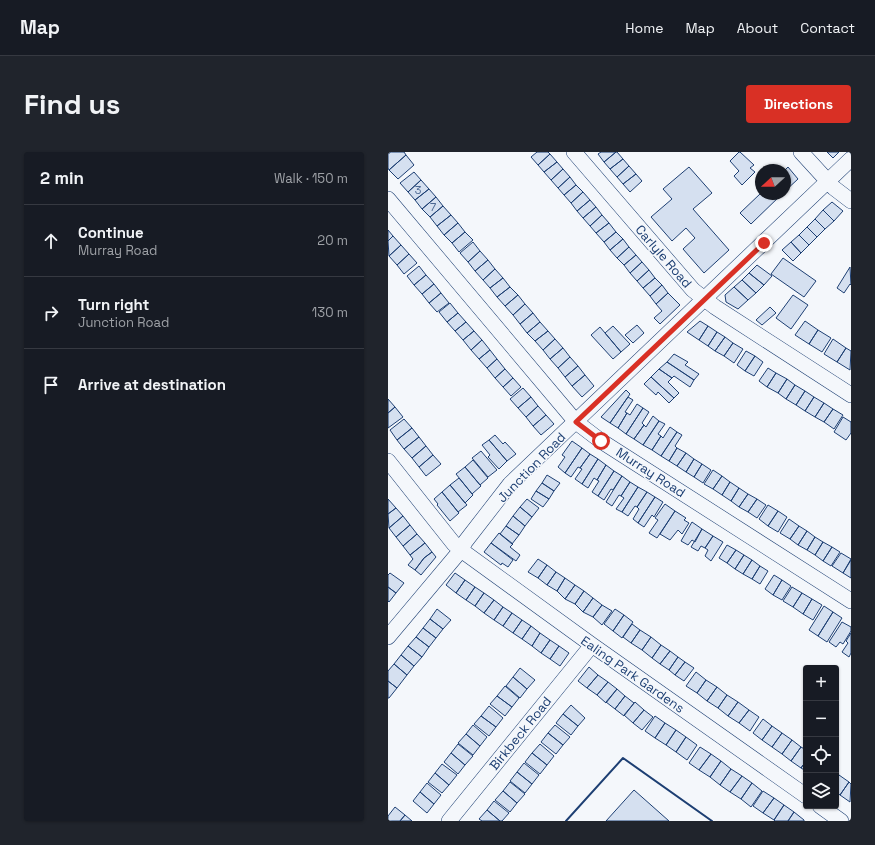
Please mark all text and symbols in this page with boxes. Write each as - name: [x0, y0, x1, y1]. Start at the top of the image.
- text: Map: [20, 15, 60, 40]
- text: Home: [625, 19, 663, 37]
- text: Map: [685, 19, 715, 37]
- text: About: [737, 19, 778, 37]
- text: Contact: [800, 19, 855, 37]
- button: Directions: [746, 85, 851, 123]
- text: Find us: [24, 86, 121, 122]
- north arrow: [755, 164, 791, 200]
- text: 2 min: [40, 167, 84, 189]
- text: Walk · 150 m: [274, 170, 348, 187]
- house number: 3: [415, 183, 422, 197]
- house number: 7: [430, 200, 436, 214]
- street label: Carlyle Road: [632, 221, 696, 291]
- text: Continue: [78, 223, 144, 242]
- icon: ahead: [40, 230, 62, 252]
- text: 20 m: [317, 232, 348, 249]
- route end: [755, 234, 773, 252]
- text: Murray Road: [78, 242, 157, 259]
- text: Turn right: [78, 295, 149, 314]
- icon: right: [40, 302, 62, 324]
- text: 130 m: [312, 304, 348, 321]
- text: Junction Road: [78, 314, 169, 331]
- icon: arrive: [40, 374, 62, 396]
- text: Arrive at destination: [78, 375, 226, 394]
- street label: Junction Road: [494, 429, 569, 506]
- route start: [592, 432, 610, 450]
- street label: Murray Road: [613, 444, 689, 501]
- street label: Ealing Park Gardens: [578, 632, 688, 717]
- map controls: [803, 665, 839, 809]
- button: +: [803, 665, 839, 701]
- street label: Birkbeck Road: [486, 693, 555, 774]
- button: −: [803, 701, 839, 737]
- button: locate: [803, 737, 839, 773]
- button: layers: [803, 773, 839, 809]

